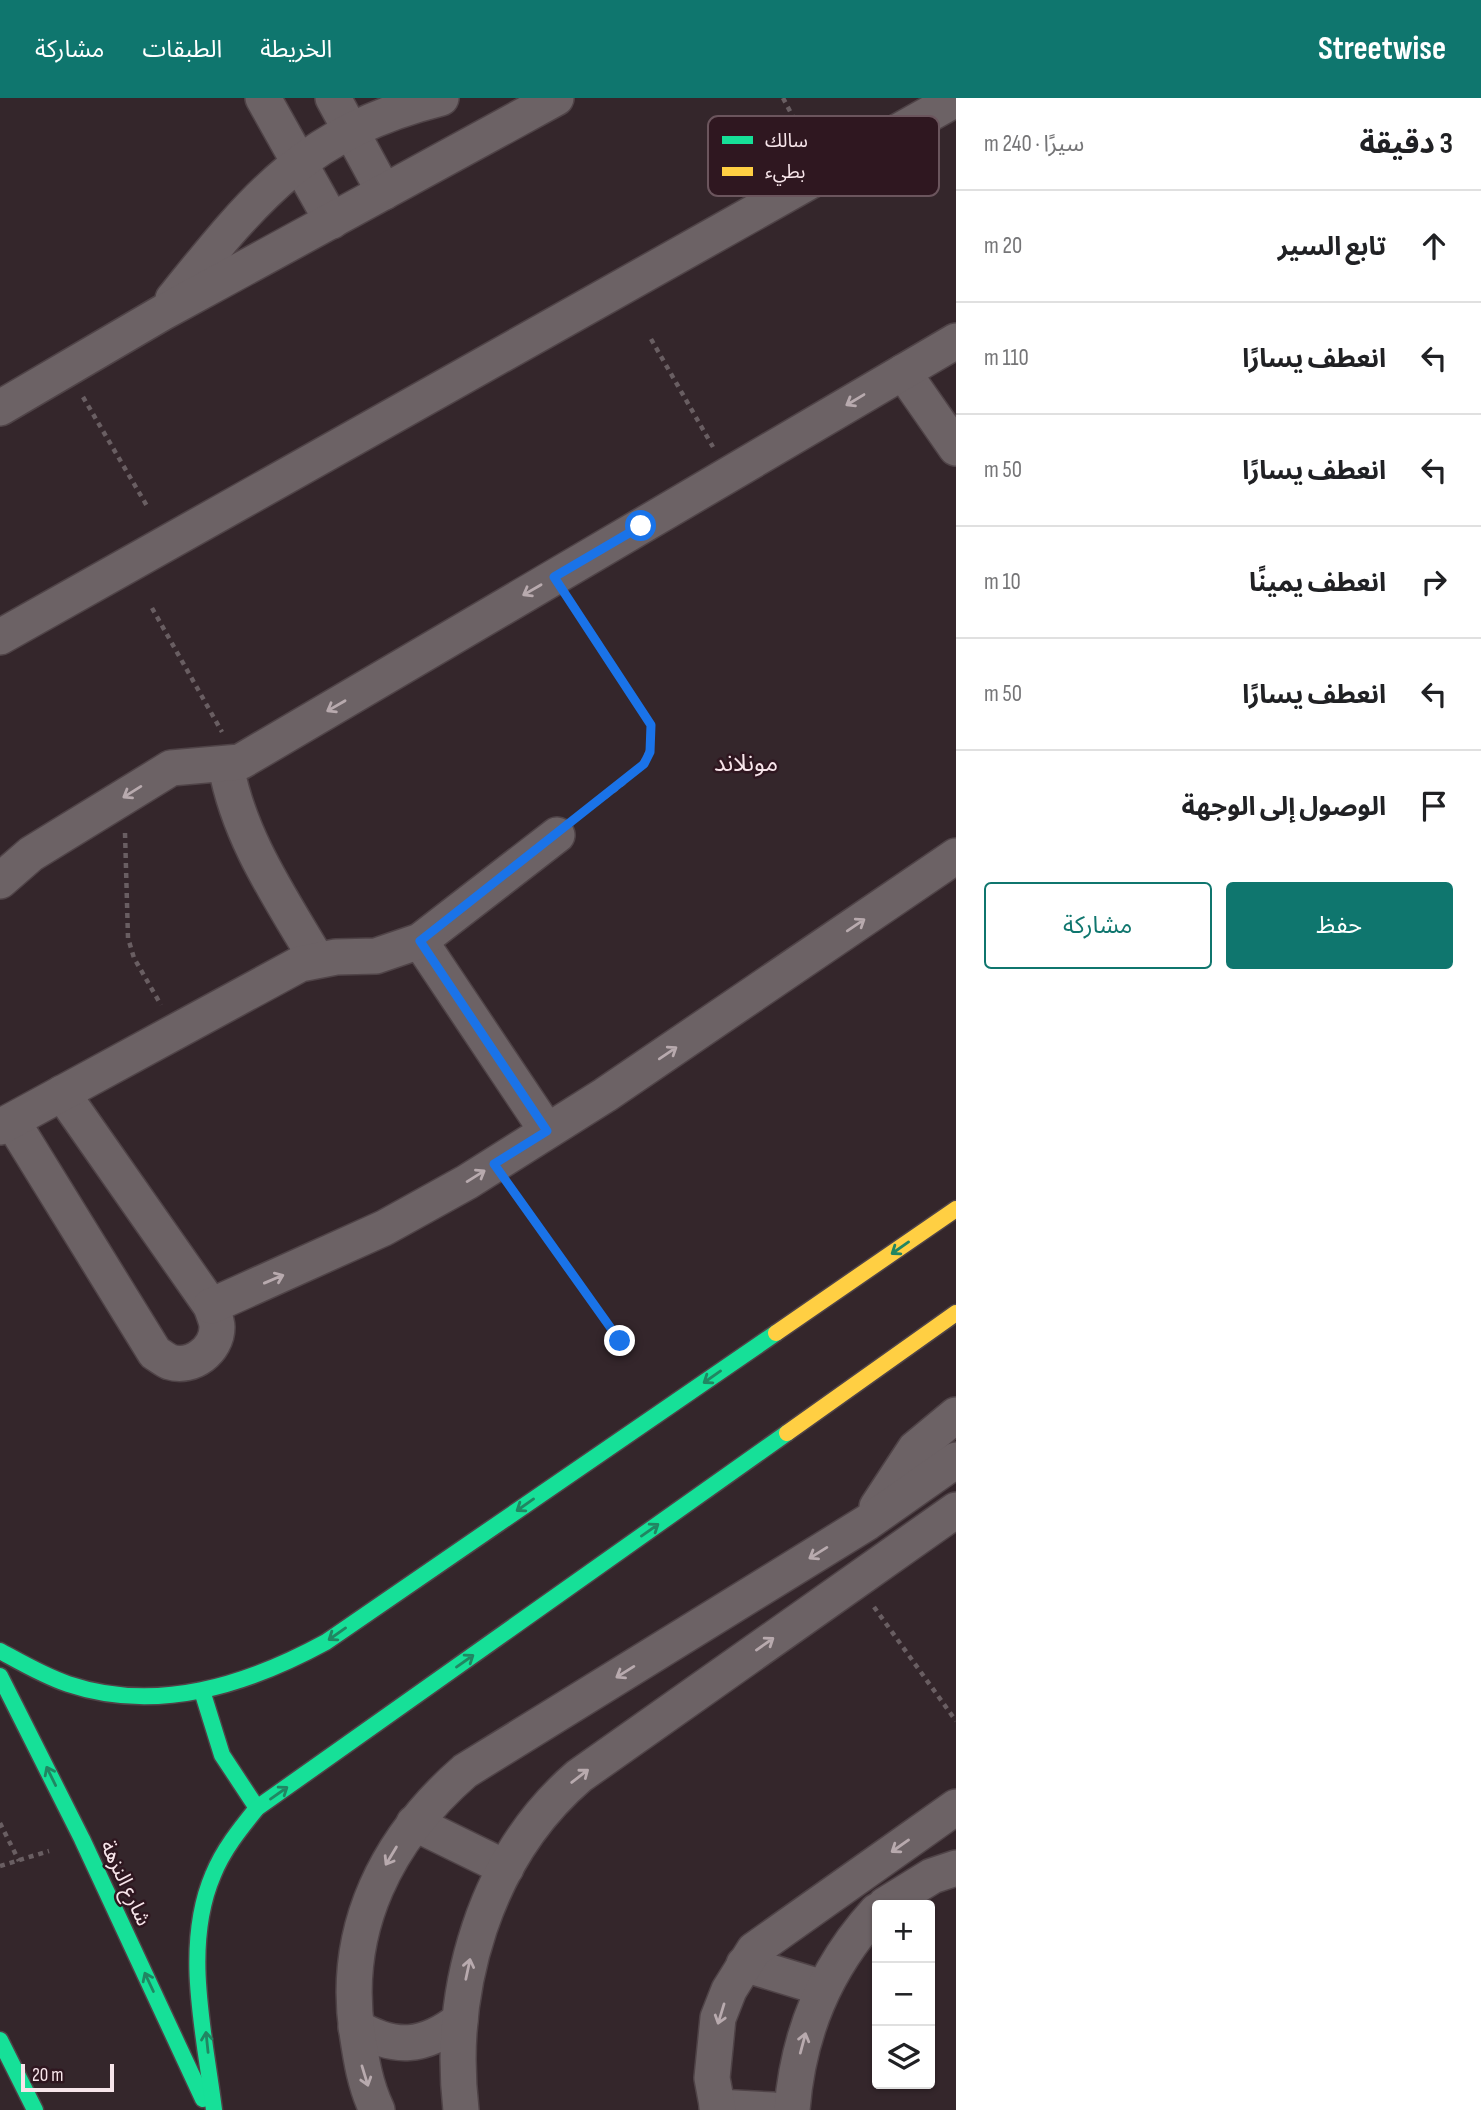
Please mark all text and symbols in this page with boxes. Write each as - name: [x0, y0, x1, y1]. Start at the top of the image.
- text: Streetwise: [1318, 29, 1446, 69]
- text: مشاركة: [35, 35, 104, 64]
- text: الطبقات: [142, 35, 222, 64]
- text: الخريطة: [260, 35, 332, 64]
- legend: [708, 116, 939, 196]
- text: 3 دقيقة: [1359, 126, 1453, 162]
- text: سالك: [765, 130, 808, 153]
- text: سيرًا · 240 m: [984, 130, 1084, 158]
- text: بطيء: [765, 161, 805, 186]
- icon: ahead: [1415, 227, 1453, 265]
- text: 20 m: [984, 232, 1022, 260]
- text: تابع السير: [1278, 232, 1386, 263]
- icon: left: [1415, 339, 1453, 377]
- text: 110 m: [984, 344, 1029, 372]
- text: انعطف يسارًا: [1242, 344, 1386, 375]
- one-way arrow: [845, 394, 865, 408]
- icon: left: [1415, 451, 1453, 489]
- text: 50 m: [984, 456, 1022, 484]
- text: انعطف يسارًا: [1242, 456, 1386, 487]
- route start: [625, 510, 656, 541]
- icon: right: [1415, 563, 1453, 601]
- text: 10 m: [984, 568, 1021, 596]
- text: انعطف يمينًا: [1249, 568, 1386, 599]
- one-way arrow: [522, 584, 543, 597]
- icon: left: [1415, 675, 1453, 713]
- text: 50 m: [984, 680, 1022, 708]
- text: انعطف يسارًا: [1242, 680, 1386, 711]
- one-way arrow: [326, 699, 346, 713]
- district label: مونلاند: [714, 749, 778, 778]
- one-way arrow: [122, 786, 142, 800]
- icon: arrive: [1415, 787, 1453, 825]
- text: الوصول إلى الوجهة: [1182, 792, 1386, 823]
- button: مشاركة: [984, 882, 1212, 969]
- button: حفظ: [1226, 882, 1453, 969]
- one-way arrow: [845, 918, 865, 932]
- one-way arrow: [657, 1046, 677, 1060]
- one-way arrow: [466, 1168, 486, 1182]
- one-way arrow: [891, 1241, 910, 1255]
- one-way arrow: [262, 1272, 284, 1285]
- route end: [604, 1325, 635, 1356]
- one-way arrow: [703, 1370, 722, 1384]
- one-way arrow: [516, 1498, 535, 1513]
- one-way arrow: [640, 1523, 659, 1537]
- one-way arrow: [809, 1545, 828, 1560]
- one-way arrow: [328, 1627, 347, 1641]
- one-way arrow: [755, 1637, 774, 1651]
- one-way arrow: [455, 1654, 474, 1668]
- one-way arrow: [615, 1666, 635, 1680]
- one-way arrow: [44, 1766, 58, 1787]
- one-way arrow: [570, 1769, 589, 1784]
- one-way arrow: [269, 1786, 288, 1800]
- street label: شارع النزهة: [93, 1836, 156, 1931]
- one-way arrow: [891, 1839, 910, 1853]
- one-way arrow: [384, 1846, 398, 1866]
- map controls: [872, 1900, 935, 2089]
- button: +: [872, 1900, 935, 1963]
- one-way arrow: [461, 1958, 475, 1981]
- button: −: [872, 1963, 935, 2026]
- one-way arrow: [142, 1971, 155, 1993]
- one-way arrow: [713, 2003, 726, 2025]
- button: layers: [872, 2026, 935, 2089]
- one-way arrow: [200, 2031, 213, 2054]
- one-way arrow: [797, 2032, 810, 2054]
- scale bar: [21, 2061, 114, 2093]
- text: 20 m: [32, 2064, 64, 2087]
- one-way arrow: [359, 2064, 372, 2086]

